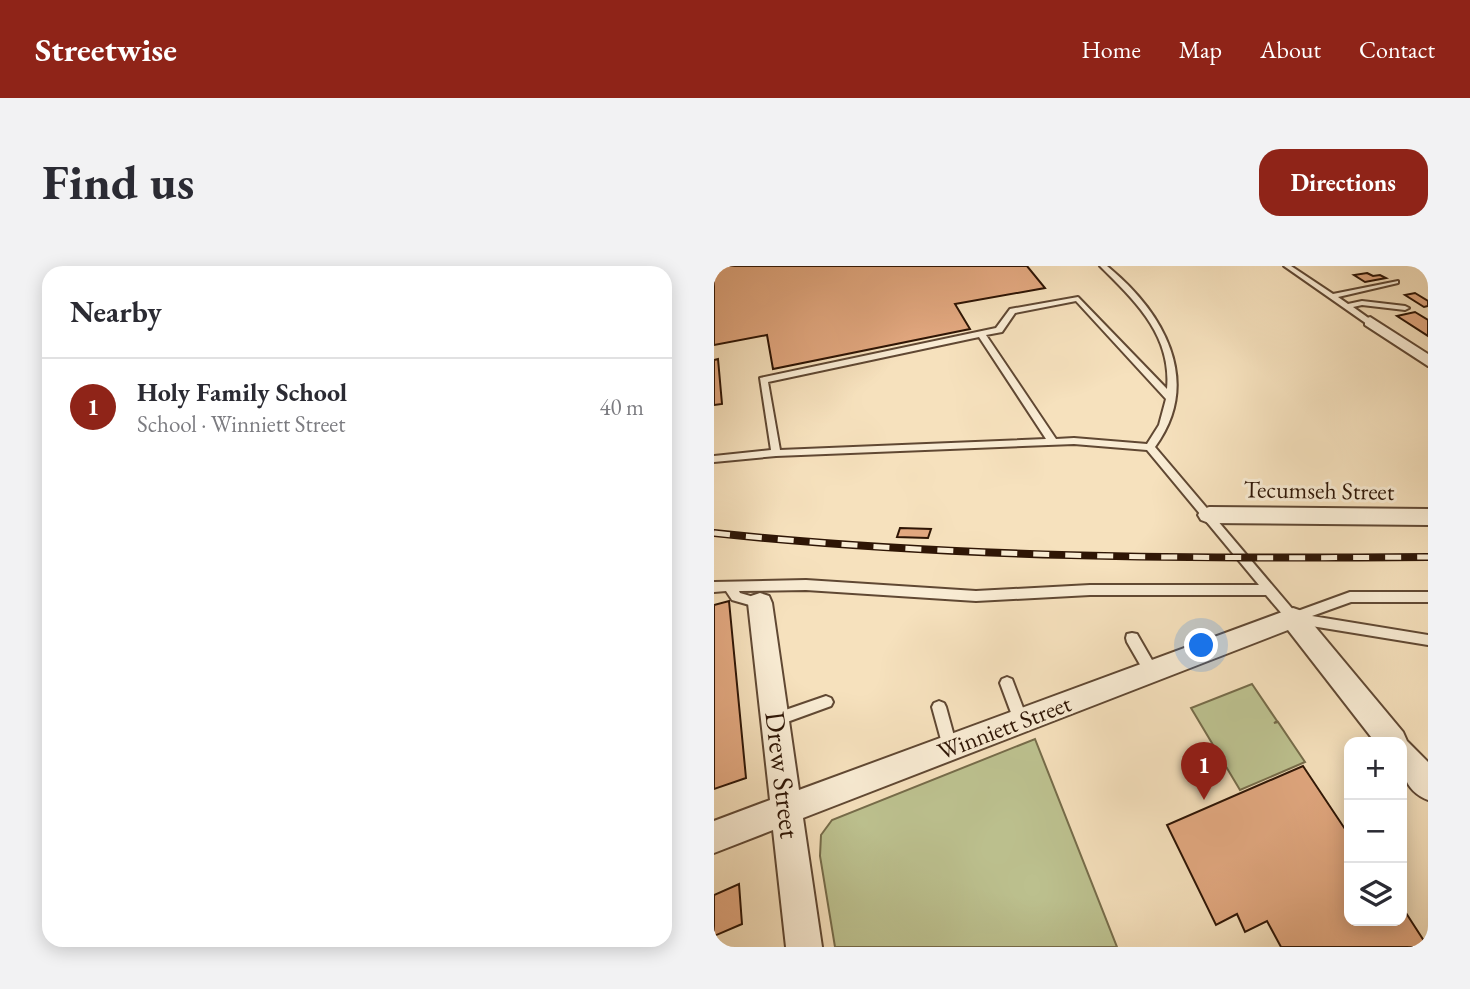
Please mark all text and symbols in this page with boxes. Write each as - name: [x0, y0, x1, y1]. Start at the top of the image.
- text: Streetwise: [35, 28, 177, 71]
- text: Home: [1081, 34, 1141, 65]
- text: Map: [1179, 34, 1222, 65]
- text: About: [1260, 34, 1321, 65]
- text: Contact: [1359, 34, 1435, 65]
- button: Directions: [1259, 149, 1428, 216]
- text: Find us: [42, 150, 194, 214]
- text: Nearby: [70, 292, 162, 331]
- text: Holy Family School: [137, 375, 347, 409]
- text: 1: [87, 392, 99, 422]
- text: 40 m: [599, 392, 644, 422]
- text: School · Winniett Street: [137, 409, 345, 439]
- street label: Tecumseh Street: [1243, 473, 1395, 507]
- your location: [1184, 628, 1218, 662]
- street label: Winniett Street: [933, 687, 1076, 767]
- street label: Drew Street: [757, 709, 809, 841]
- map controls: [1344, 737, 1407, 926]
- button: +: [1344, 737, 1407, 800]
- pin: 1: [1181, 742, 1227, 800]
- button: −: [1344, 800, 1407, 863]
- button: layers: [1344, 863, 1407, 926]

